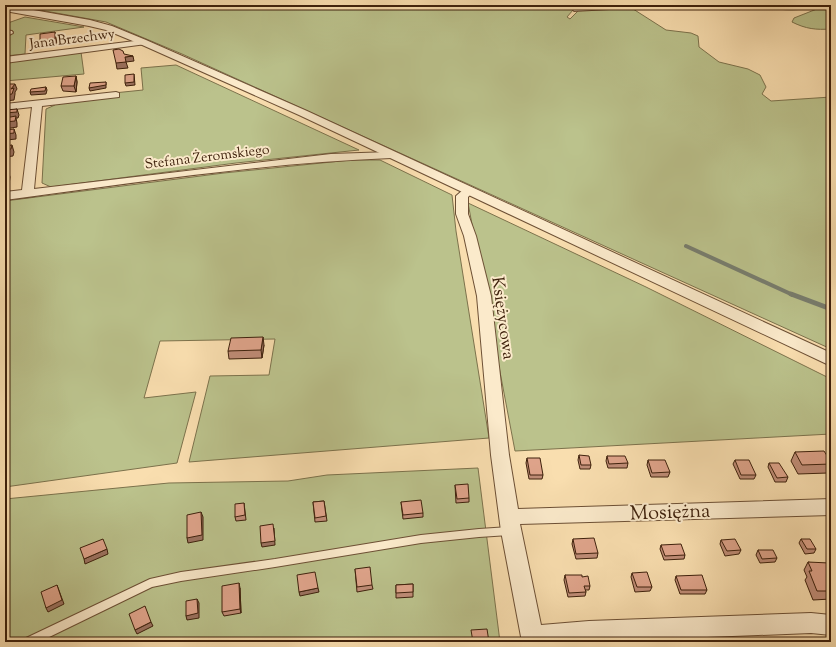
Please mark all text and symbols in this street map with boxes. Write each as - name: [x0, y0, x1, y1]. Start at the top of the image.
- street label: Jana Brzechwy: [27, 25, 116, 55]
- street label: Stefana Żeromskiego: [144, 140, 271, 176]
- street label: Księżycowa: [484, 275, 520, 361]
- street label: Mosiężna: [629, 498, 711, 529]

